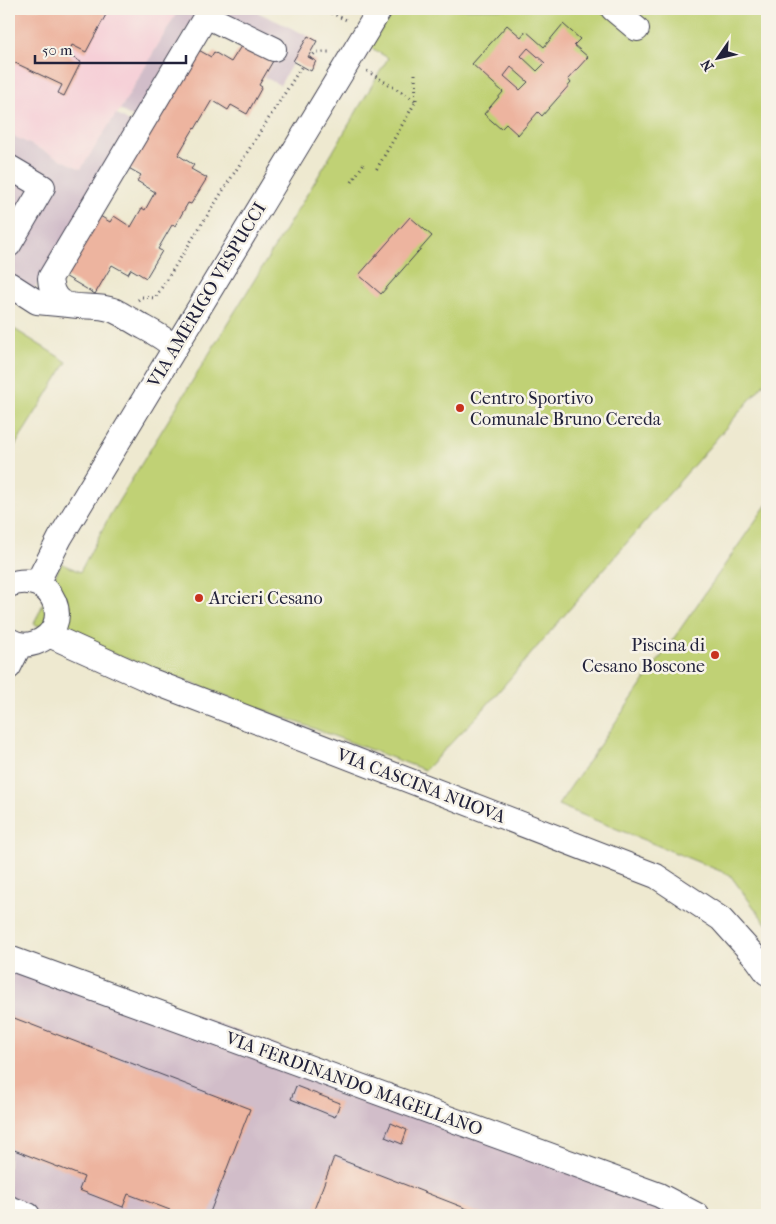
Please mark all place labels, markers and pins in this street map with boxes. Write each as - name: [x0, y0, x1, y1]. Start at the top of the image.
- place label: Centro Sportivo Comunale Bruno Cereda: [470, 388, 662, 430]
- marker: Centro Sportivo Comunale Bruno Cereda: [454, 402, 466, 414]
- place label: Arcieri Cesano: [208, 588, 323, 609]
- marker: Arcieri Cesano: [193, 592, 205, 604]
- place label: Piscina di Cesano Boscone: [582, 635, 706, 677]
- marker: Piscina di Cesano Boscone: [709, 649, 721, 661]

